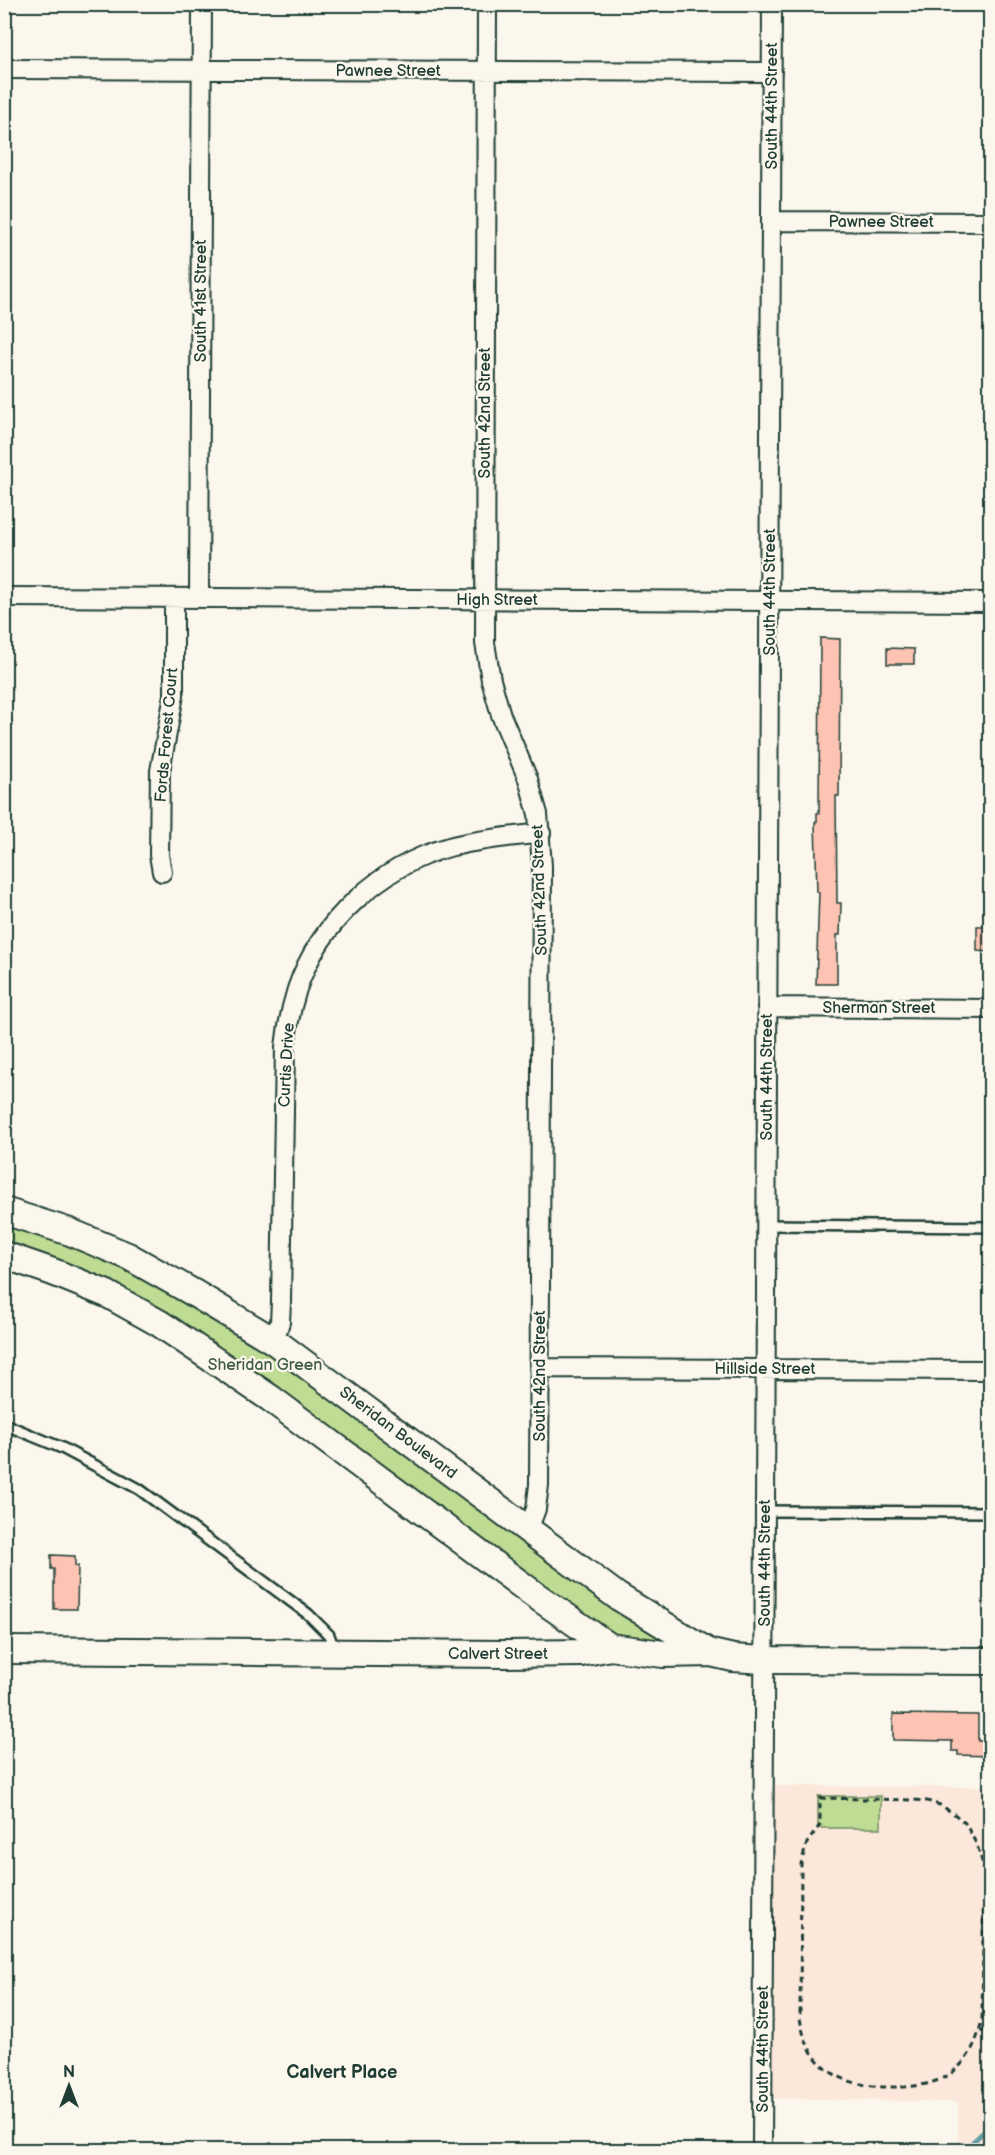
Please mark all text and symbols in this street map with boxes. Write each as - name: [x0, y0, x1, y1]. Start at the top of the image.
- street label: South 44th Street: [763, 43, 782, 169]
- street label: Pawnee Street: [335, 62, 441, 81]
- street label: Pawnee Street: [828, 213, 934, 232]
- street label: South 41st Street: [192, 240, 211, 362]
- street label: South 42nd Street: [476, 347, 495, 478]
- street label: South 44th Street: [761, 529, 780, 655]
- street label: High Street: [456, 591, 538, 610]
- street label: Fords Forest Court: [152, 667, 182, 803]
- street label: South 42nd Street: [528, 824, 552, 956]
- street label: Sherman Street: [822, 999, 936, 1018]
- street label: South 44th Street: [758, 1014, 777, 1140]
- street label: Curtis Drive: [275, 1022, 299, 1108]
- street label: South 42nd Street: [531, 1310, 550, 1441]
- park label: Sheridan Green: [208, 1356, 322, 1375]
- street label: Hillside Street: [715, 1360, 815, 1379]
- street label: Sheridan Boulevard: [336, 1383, 460, 1483]
- street label: South 44th Street: [756, 1500, 775, 1626]
- street label: Calvert Street: [448, 1645, 548, 1664]
- street label: South 44th Street: [754, 1986, 773, 2112]
- north arrow: [39, 2056, 99, 2116]
- district label: Calvert Place: [287, 2062, 397, 2083]
- text: N: [63, 2063, 75, 2082]

